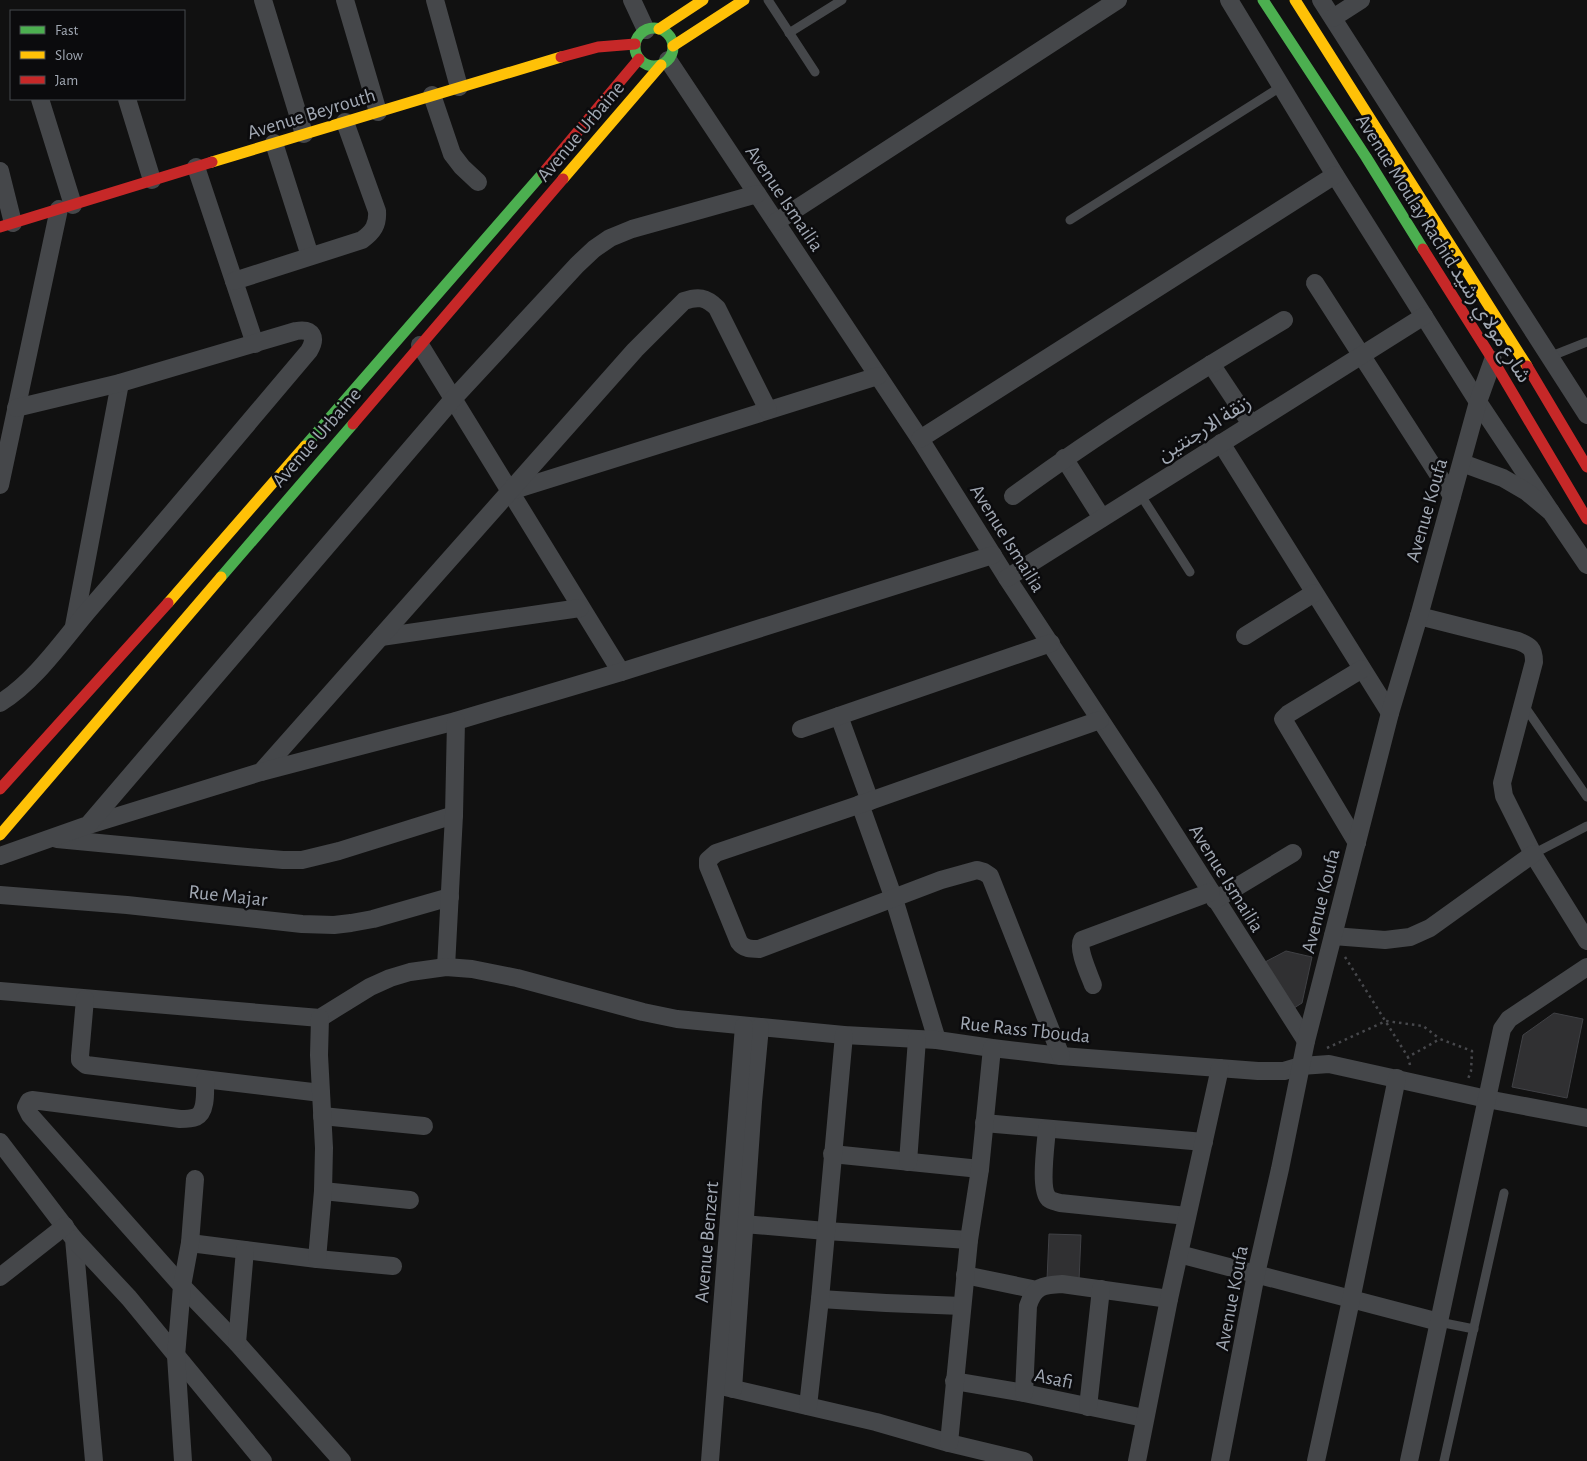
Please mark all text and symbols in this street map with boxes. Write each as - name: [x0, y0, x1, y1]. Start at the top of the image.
- legend: [10, 10, 185, 100]
- text: Fast: [55, 23, 79, 38]
- text: Slow: [55, 48, 83, 63]
- text: Jam: [55, 73, 78, 88]
- street label: Avenue Urbaine: [533, 78, 628, 186]
- street label: Avenue Beyrouth: [245, 85, 378, 143]
- street label: Avenue Moulay Rachid شارع مولاي رشيد: [1348, 111, 1534, 389]
- street label: Avenue Ismailia: [741, 142, 827, 255]
- street label: Avenue Urbaine: [268, 384, 365, 491]
- street label: زنقة الارجنتين: [1154, 392, 1255, 466]
- street label: Avenue Koufa: [1403, 456, 1451, 564]
- street label: Avenue Ismailia: [966, 481, 1048, 596]
- street label: Avenue Ismailia: [1185, 821, 1267, 936]
- street label: Avenue Koufa: [1298, 847, 1344, 956]
- street label: Rue Majar: [188, 882, 269, 910]
- street label: Rue Rass Tbouda: [959, 1013, 1091, 1047]
- street label: Avenue Benzert: [692, 1180, 722, 1304]
- street label: Avenue Koufa: [1212, 1244, 1252, 1353]
- street label: Asafi: [1033, 1365, 1075, 1393]

